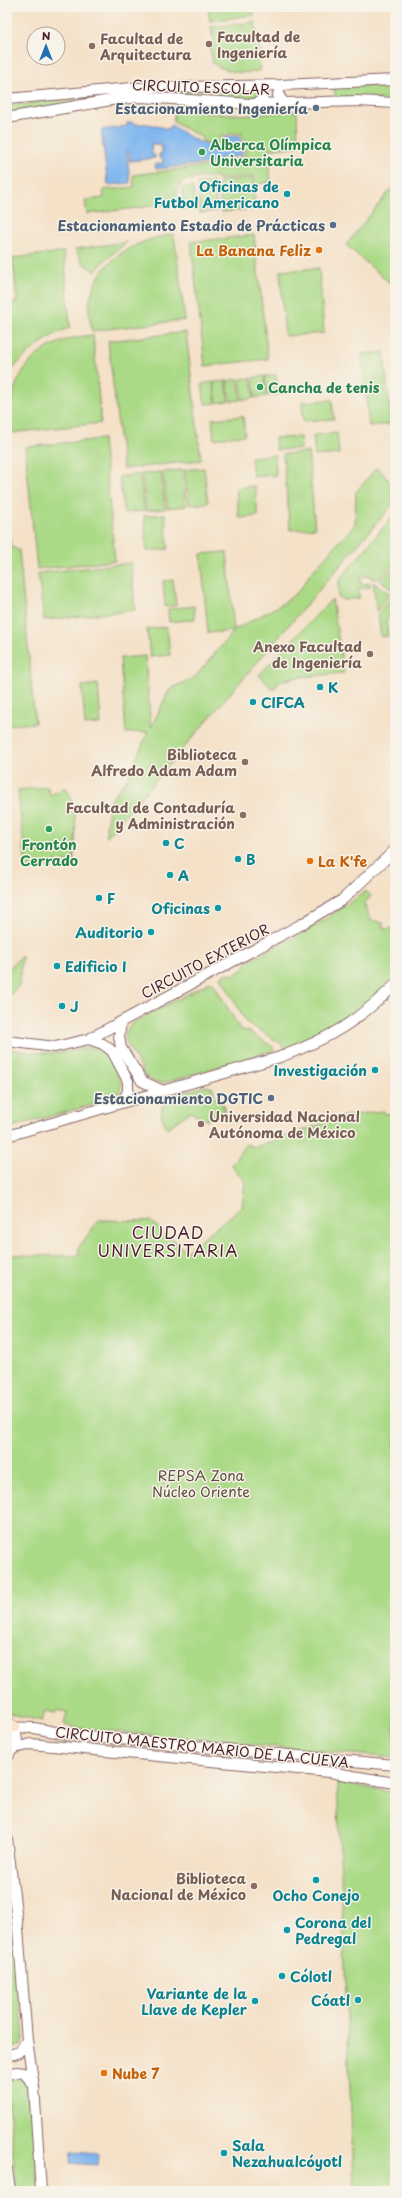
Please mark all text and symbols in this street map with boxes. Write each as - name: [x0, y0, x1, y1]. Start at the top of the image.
- north arrow: [26, 26, 66, 66]
- place label: Facultad de Ingeniería: [217, 26, 301, 63]
- text: N: [42, 27, 51, 44]
- place label: Facultad de Arquitectura: [99, 28, 192, 65]
- marker: Facultad de Ingeniería: [204, 39, 214, 49]
- marker: Facultad de Arquitectura: [87, 41, 97, 51]
- street label: CIRCUITO ESCOLAR: [132, 74, 270, 100]
- place label: Estacionamiento Ingeniería: [115, 98, 308, 119]
- marker: Estacionamiento Ingeniería: [311, 103, 321, 113]
- place label: Alberca Olímpica Universitaria: [210, 134, 332, 171]
- marker: Alberca Olímpica Universitaria: [197, 147, 207, 157]
- place label: Oficinas de Futbol Americano: [154, 176, 279, 213]
- marker: Oficinas de Futbol Americano: [282, 189, 292, 199]
- place label: Estacionamiento Estadio de Prácticas: [58, 215, 325, 236]
- marker: Estacionamiento Estadio de Prácticas: [328, 220, 338, 230]
- place label: La Banana Feliz: [196, 240, 311, 261]
- marker: La Banana Feliz: [314, 245, 324, 255]
- place label: Cancha de tenis: [268, 377, 380, 398]
- marker: Cancha de tenis: [255, 382, 265, 392]
- place label: Anexo Facultad de Ingeniería: [252, 636, 362, 673]
- marker: Anexo Facultad de Ingeniería: [365, 649, 375, 659]
- place label: K: [328, 677, 338, 698]
- marker: K: [315, 682, 325, 692]
- place label: CIFCA: [261, 692, 305, 713]
- marker: CIFCA: [248, 697, 258, 707]
- place label: Biblioteca Alfredo Adam Adam: [91, 744, 238, 781]
- marker: Biblioteca Alfredo Adam Adam: [240, 757, 250, 767]
- place label: Facultad de Contaduría y Administración: [66, 797, 235, 834]
- marker: Facultad de Contaduría y Administración: [238, 810, 248, 820]
- marker: Frontón Cerrado: [44, 824, 54, 834]
- place label: C: [174, 833, 185, 854]
- place label: Frontón Cerrado: [20, 834, 78, 871]
- marker: C: [161, 838, 171, 848]
- place label: B: [246, 849, 256, 870]
- place label: La K'fe: [318, 851, 368, 872]
- marker: B: [233, 854, 243, 864]
- marker: La K'fe: [305, 856, 315, 866]
- place label: A: [178, 865, 189, 886]
- marker: A: [165, 870, 175, 880]
- place label: F: [107, 888, 115, 909]
- marker: F: [94, 893, 104, 903]
- place label: Oficinas: [151, 898, 210, 919]
- marker: Oficinas: [213, 903, 223, 913]
- street label: CIRCUITO EXTERIOR: [137, 918, 273, 1004]
- place label: Auditorio: [75, 922, 143, 943]
- marker: Auditorio: [146, 927, 156, 937]
- place label: Edificio I: [65, 956, 126, 977]
- marker: Edificio I: [52, 961, 62, 971]
- place label: J: [70, 996, 79, 1017]
- marker: J: [57, 1001, 67, 1011]
- place label: Investigación: [274, 1060, 367, 1081]
- marker: Investigación: [370, 1065, 380, 1075]
- place label: Estacionamiento DGTIC: [94, 1088, 263, 1109]
- marker: Estacionamiento DGTIC: [266, 1093, 276, 1103]
- place label: Universidad Nacional Autónoma de México: [209, 1106, 360, 1143]
- marker: Universidad Nacional Autónoma de México: [196, 1119, 206, 1129]
- district label: CIUDAD UNIVERSITARIA: [97, 1220, 239, 1262]
- park label: REPSA Zona Núcleo Oriente: [152, 1465, 250, 1502]
- street label: CIRCUITO MAESTRO MARIO DE LA CUEVA: [54, 1721, 350, 1773]
- place label: Biblioteca Nacional de México: [111, 1868, 247, 1905]
- marker: Ocho Conejo: [311, 1875, 321, 1885]
- marker: Biblioteca Nacional de México: [249, 1881, 259, 1891]
- place label: Ocho Conejo: [272, 1885, 360, 1906]
- place label: Corona del Pedregal: [295, 1912, 371, 1949]
- marker: Corona del Pedregal: [282, 1925, 292, 1935]
- place label: Cólotl: [290, 1966, 332, 1987]
- marker: Cólotl: [277, 1971, 287, 1981]
- place label: Variante de la Llave de Kepler: [141, 1983, 248, 2020]
- place label: Cóatl: [311, 1990, 350, 2011]
- marker: Cóatl: [353, 1995, 363, 2005]
- marker: Variante de la Llave de Kepler: [250, 1996, 260, 2006]
- place label: Nube 7: [112, 2063, 160, 2084]
- marker: Nube 7: [99, 2068, 109, 2078]
- place label: Sala Nezahualcóyotl: [232, 2135, 342, 2172]
- marker: Sala Nezahualcóyotl: [219, 2148, 229, 2158]

